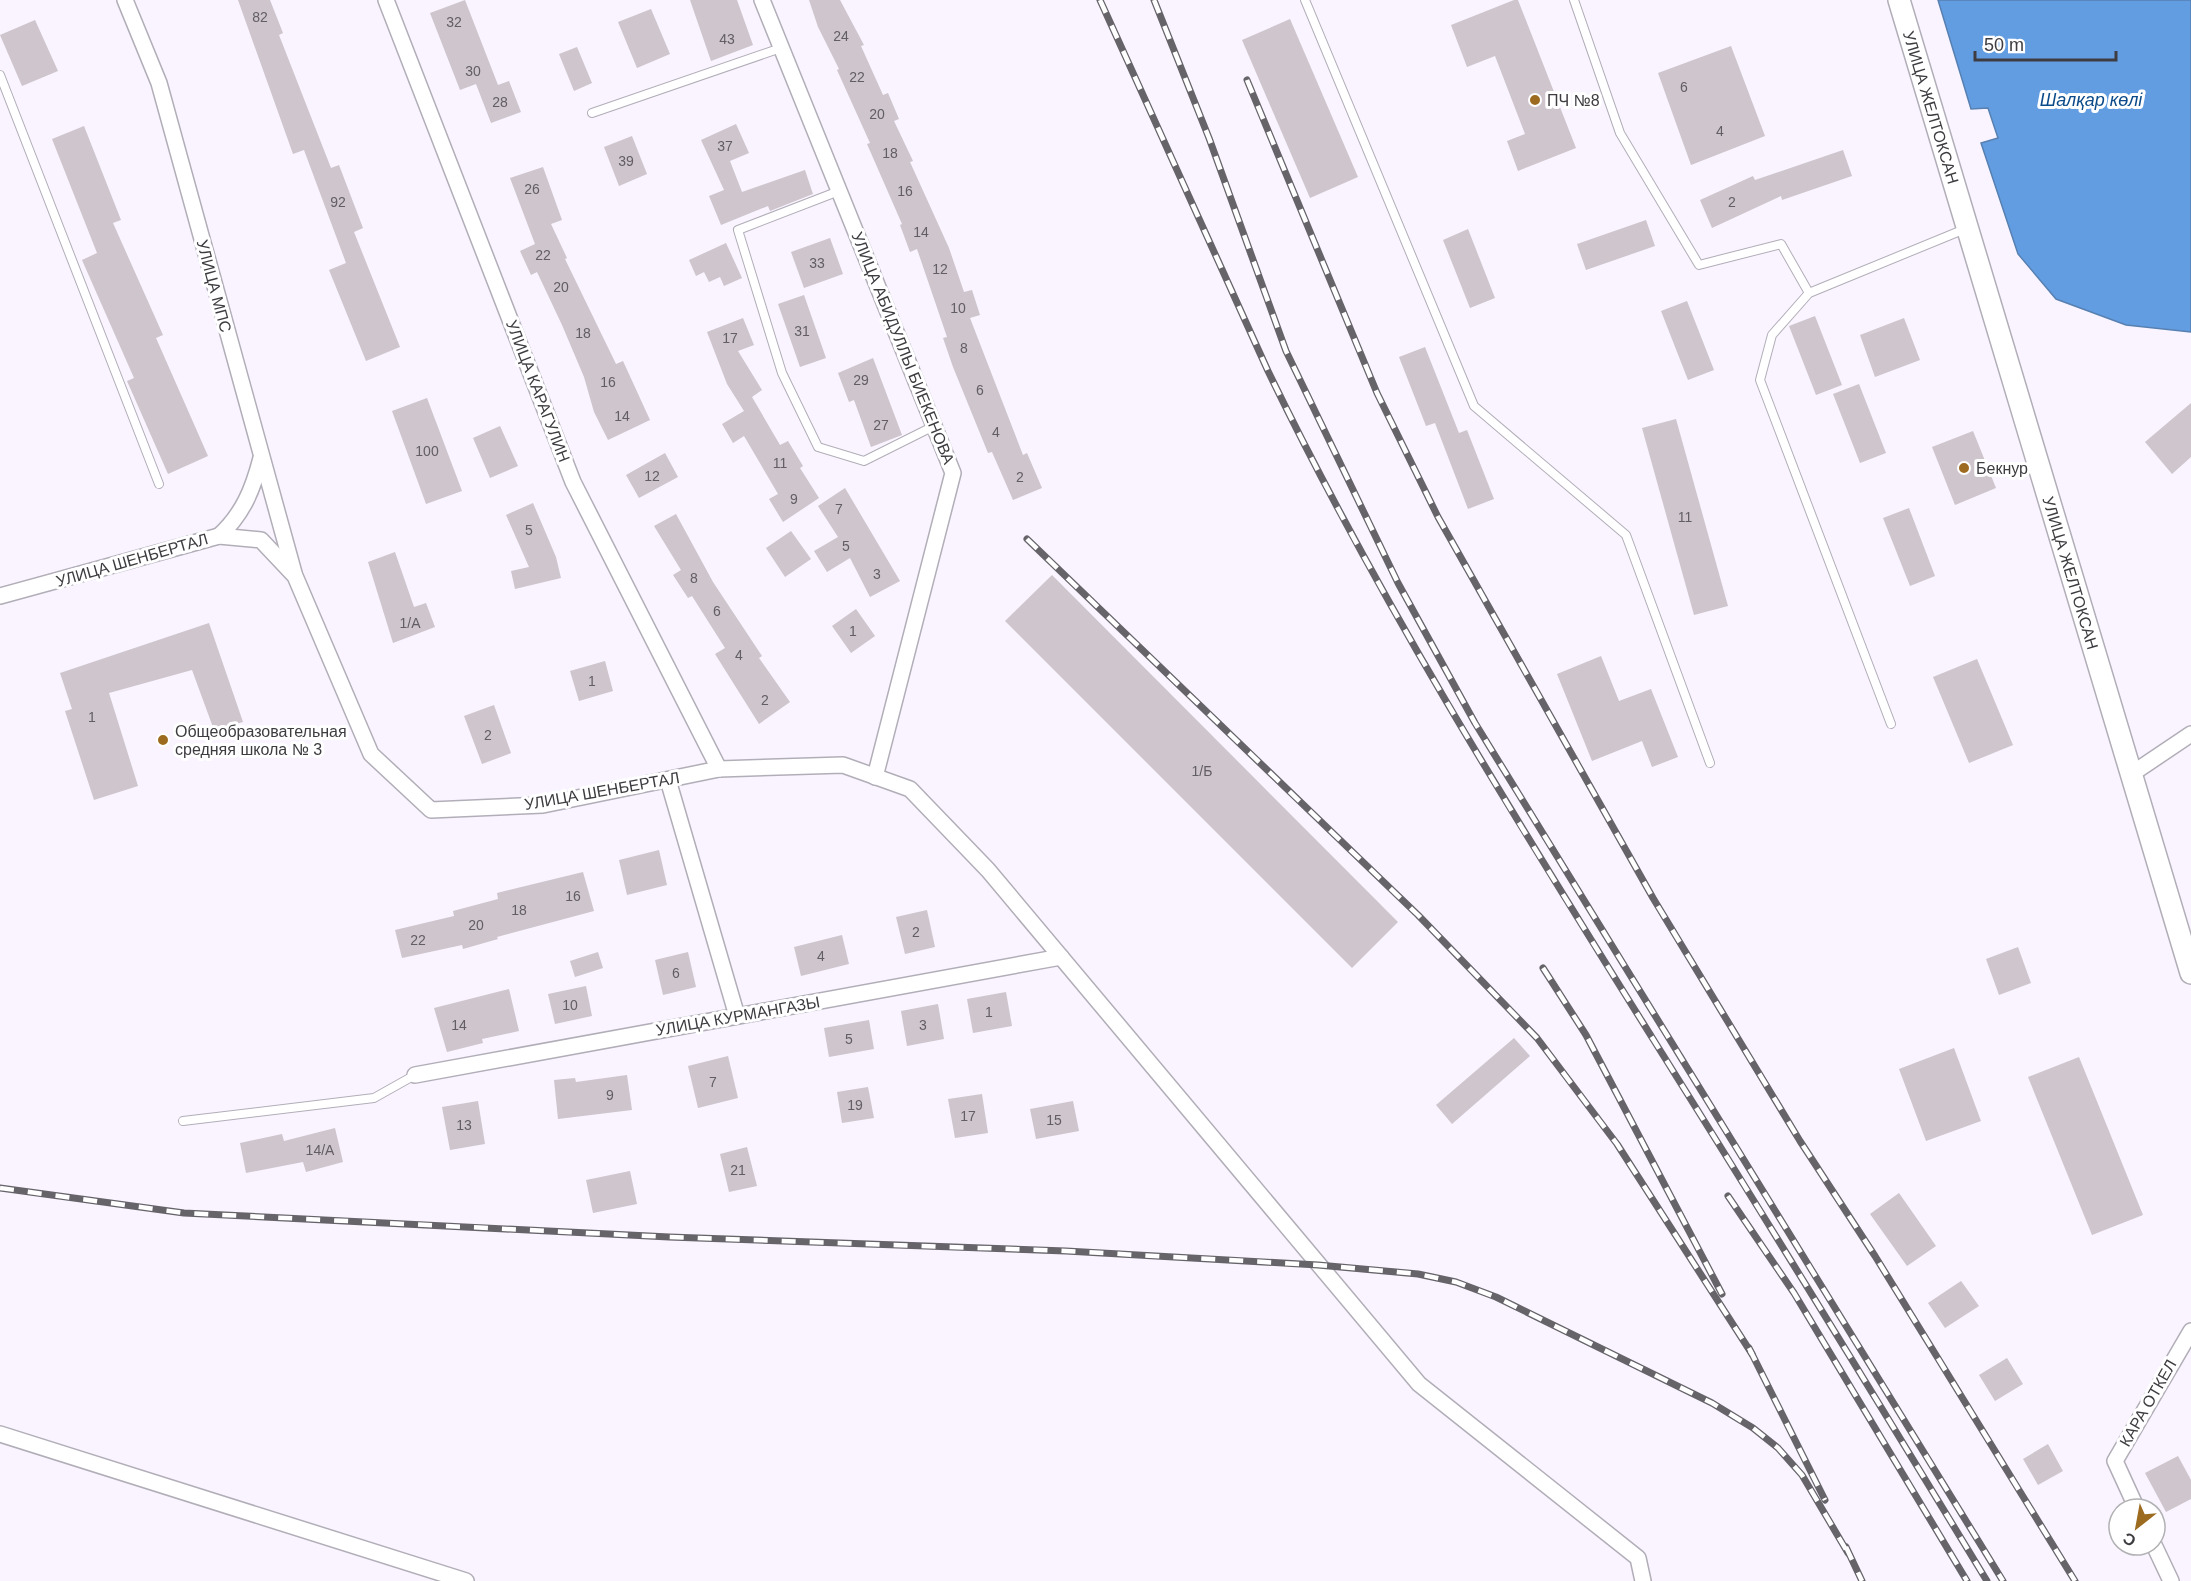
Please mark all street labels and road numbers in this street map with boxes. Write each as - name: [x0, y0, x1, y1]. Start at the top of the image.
- street label: УЛИЦА ЖЕЛТОКСАН: [1900, 29, 1962, 186]
- street label: УЛИЦА АБИДУЛЛЫ БИЕКЕНОВА: [848, 229, 958, 467]
- street label: УЛИЦА МПС: [193, 238, 235, 334]
- street label: УЛИЦА КАРАГУЛИН: [503, 318, 573, 464]
- street label: УЛИЦА ЖЕЛТОКСАН: [2040, 494, 2102, 651]
- street label: УЛИЦА ШЕНБЕРТАЛ: [54, 530, 210, 590]
- street label: УЛИЦА ШЕНБЕРТАЛ: [523, 769, 681, 813]
- street label: УЛИЦА КУРМАНГАЗЫ: [655, 993, 821, 1039]
- street label: КАРА ОТКЕЛ: [2116, 1357, 2180, 1449]

